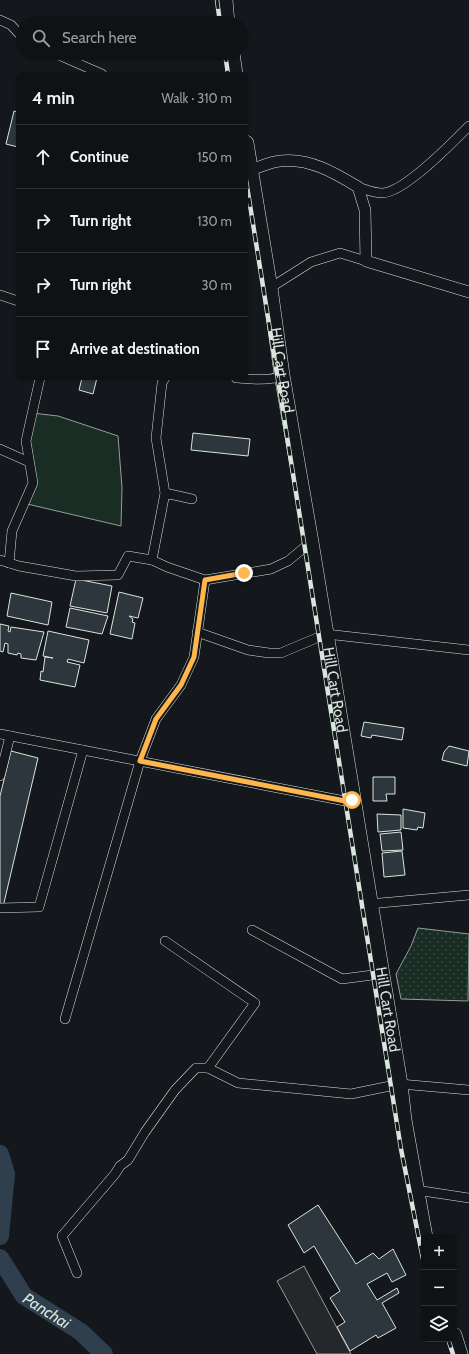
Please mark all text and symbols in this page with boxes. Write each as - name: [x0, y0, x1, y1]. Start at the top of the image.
- search box: [16, 16, 248, 60]
- icon: search: [30, 27, 52, 49]
- text: Search here: [62, 29, 137, 47]
- text: 4 min: [32, 88, 75, 108]
- text: Walk · 310 m: [161, 90, 232, 106]
- icon: ahead: [32, 146, 54, 168]
- text: Continue: [70, 148, 129, 166]
- text: 150 m: [197, 149, 232, 165]
- icon: right: [32, 210, 54, 232]
- text: Turn right: [70, 212, 131, 230]
- text: 130 m: [197, 213, 232, 229]
- icon: right: [32, 274, 54, 296]
- text: Turn right: [70, 276, 131, 294]
- text: 30 m: [202, 277, 232, 293]
- street label: Hill Cart Road: [267, 326, 297, 414]
- icon: arrive: [32, 338, 54, 360]
- text: Arrive at destination: [70, 340, 200, 358]
- route end: [235, 564, 253, 582]
- street label: Hill Cart Road: [319, 646, 351, 734]
- route start: [343, 791, 361, 809]
- street label: Hill Cart Road: [372, 965, 404, 1053]
- map controls: [421, 1234, 457, 1342]
- button: +: [421, 1234, 457, 1270]
- button: −: [421, 1270, 457, 1306]
- water label: Panchai: [19, 1289, 74, 1333]
- button: layers: [421, 1306, 457, 1342]

